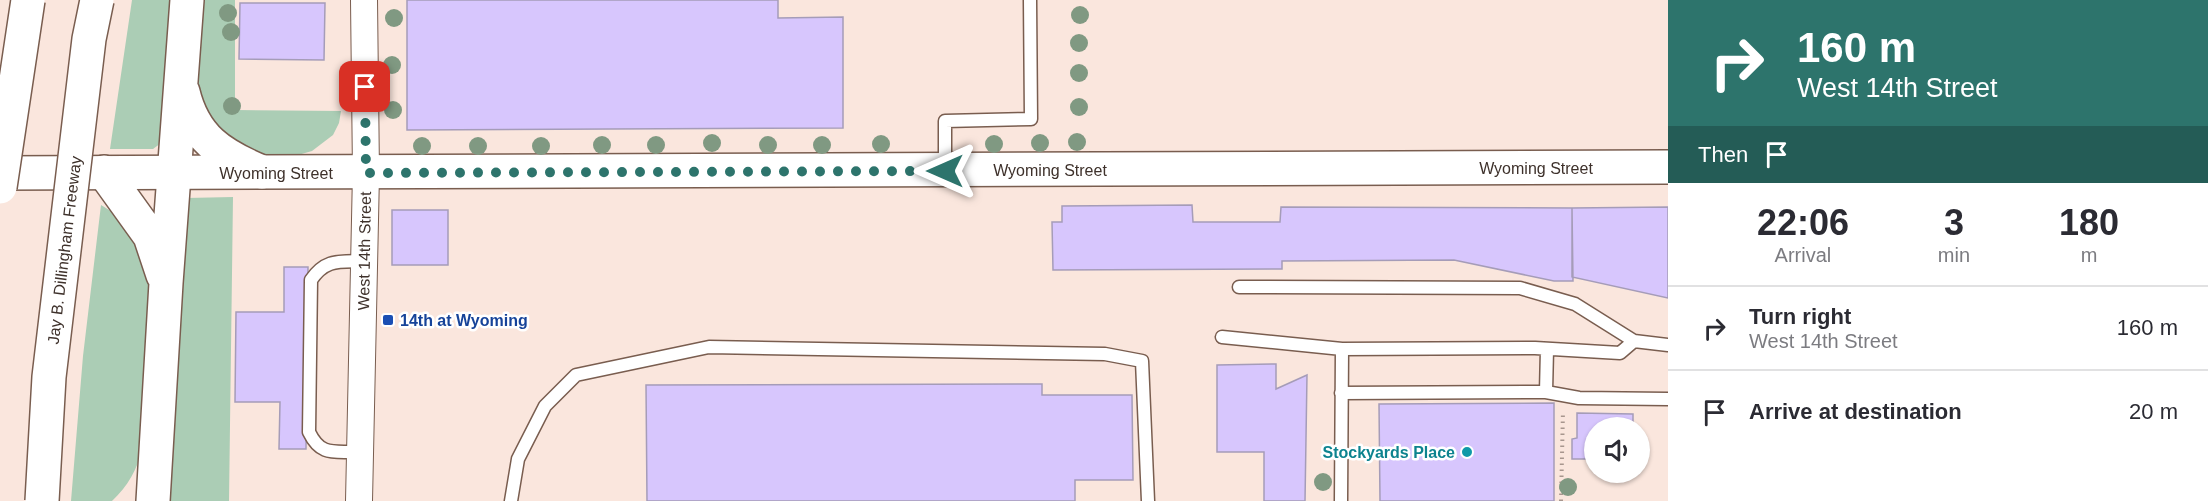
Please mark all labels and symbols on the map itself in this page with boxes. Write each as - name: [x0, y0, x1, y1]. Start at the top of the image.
- pin: [339, 61, 390, 112]
- position arrow: [913, 139, 977, 203]
- street label: Jay B. Dillingham Freeway: [45, 155, 84, 345]
- street label: Wyoming Street: [1479, 160, 1593, 177]
- street label: Wyoming Street: [993, 162, 1107, 179]
- street label: Wyoming Street: [219, 165, 333, 182]
- street label: West 14th Street: [355, 191, 374, 311]
- place label: 14th at Wyoming: [400, 312, 528, 329]
- marker: 14th at Wyoming: [381, 313, 395, 327]
- place label: Stockyards Place: [1322, 444, 1455, 461]
- marker: Stockyards Place: [1460, 445, 1474, 459]

